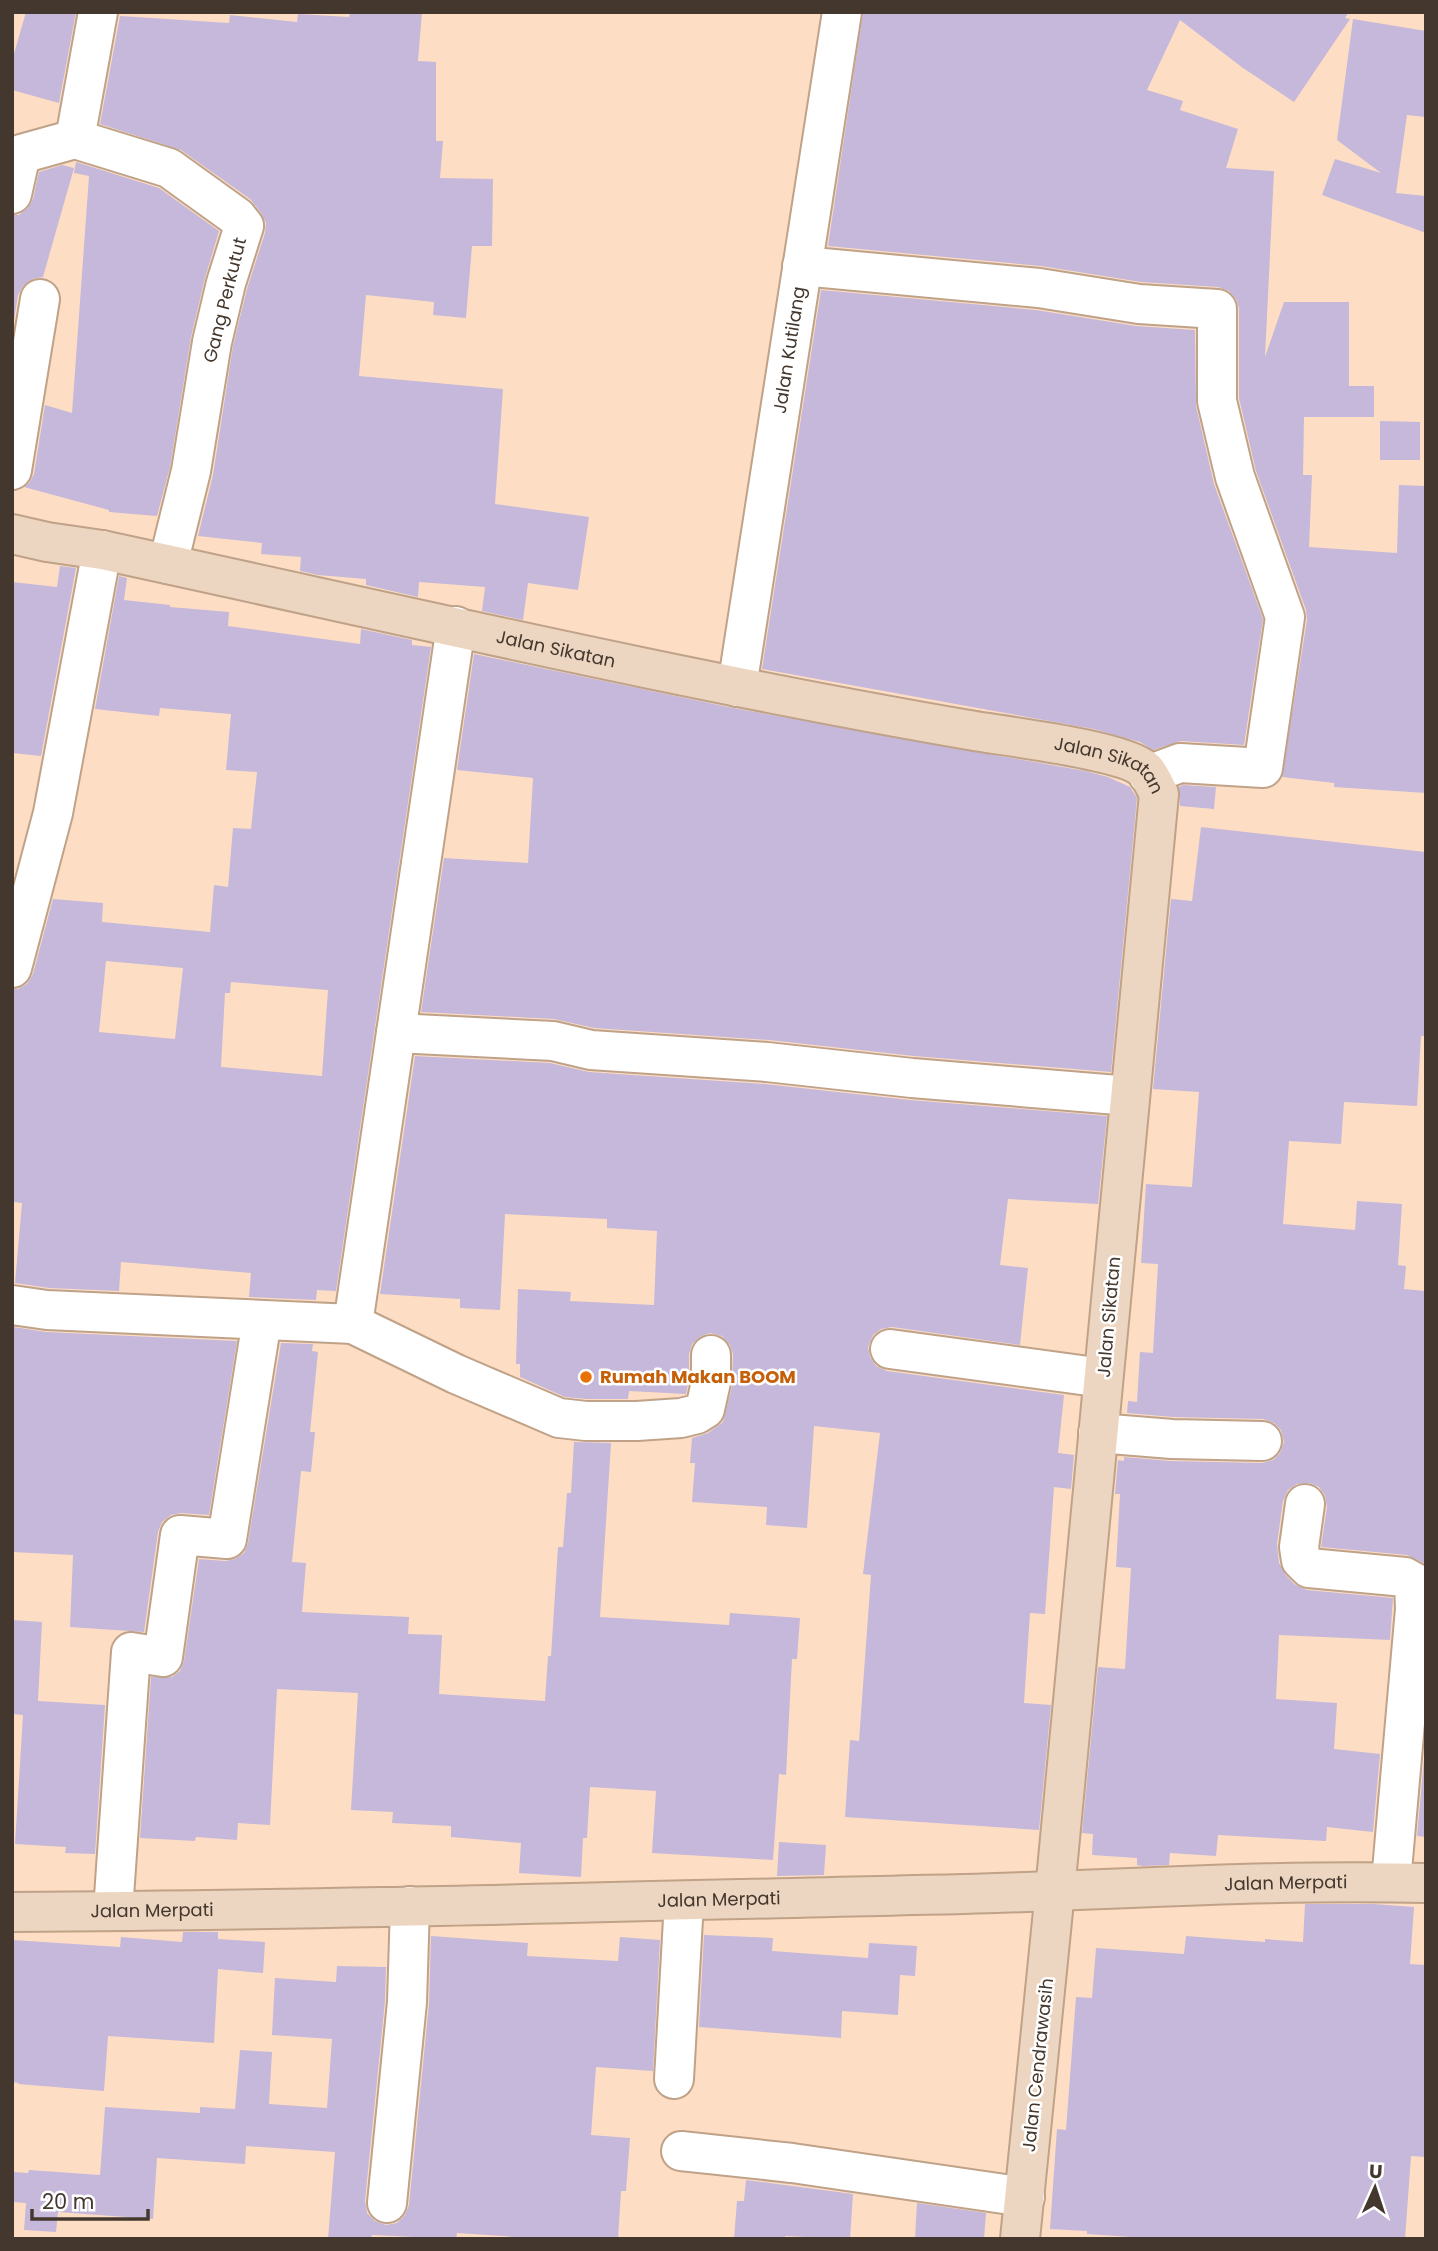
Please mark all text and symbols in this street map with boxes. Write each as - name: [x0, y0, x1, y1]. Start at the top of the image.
- street label: Gang Perkutut: [197, 235, 252, 365]
- street label: Jalan Kutilang: [767, 285, 811, 415]
- street label: Jalan Sikatan: [494, 624, 618, 673]
- street label: Jalan Sikatan: [1052, 731, 1170, 798]
- street label: Jalan Sikatan: [1091, 1255, 1126, 1378]
- place label: Rumah Makan BOOM: [600, 1364, 796, 1389]
- marker: Rumah Makan BOOM: [578, 1369, 594, 1385]
- street label: Jalan Merpati: [1224, 1869, 1347, 1897]
- street label: Jalan Merpati: [657, 1885, 781, 1913]
- street label: Jalan Merpati: [90, 1897, 214, 1923]
- street label: Jalan Cendrawasih: [1016, 1977, 1059, 2153]
- north arrow: [1340, 2153, 1410, 2223]
- text: U: [1368, 2158, 1383, 2185]
- scale bar: [32, 2178, 147, 2222]
- text: 20 m: [42, 2187, 95, 2216]

